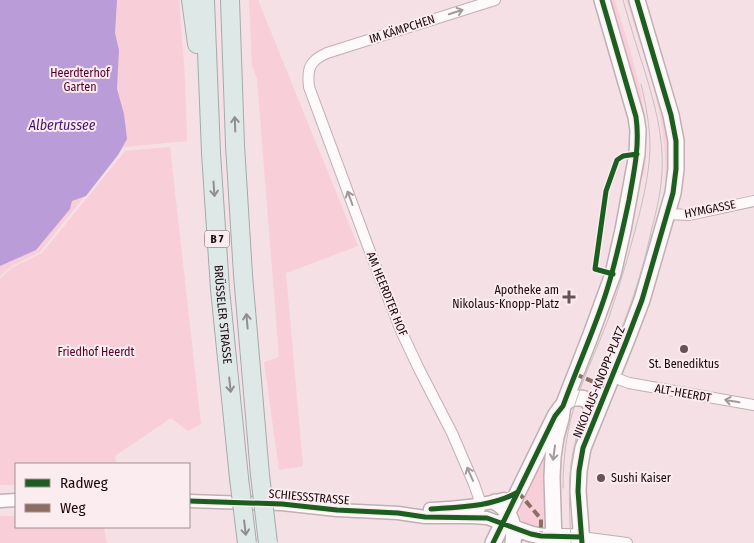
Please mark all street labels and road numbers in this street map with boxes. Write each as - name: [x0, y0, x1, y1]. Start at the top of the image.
- street label: IM KÄMPCHEN: [367, 11, 437, 46]
- street label: HYMGASSE: [683, 197, 737, 221]
- road number: B 7: [204, 230, 230, 248]
- street label: AM HEERDTER HOF: [364, 250, 411, 339]
- street label: BRÜSSELER STRASSE: [211, 265, 235, 365]
- street label: NIKOLAUS-KNOPP-PLATZ: [570, 324, 628, 440]
- street label: ALT-HEERDT: [654, 381, 713, 405]
- street label: SCHIESSSTRASSE: [268, 486, 350, 508]

